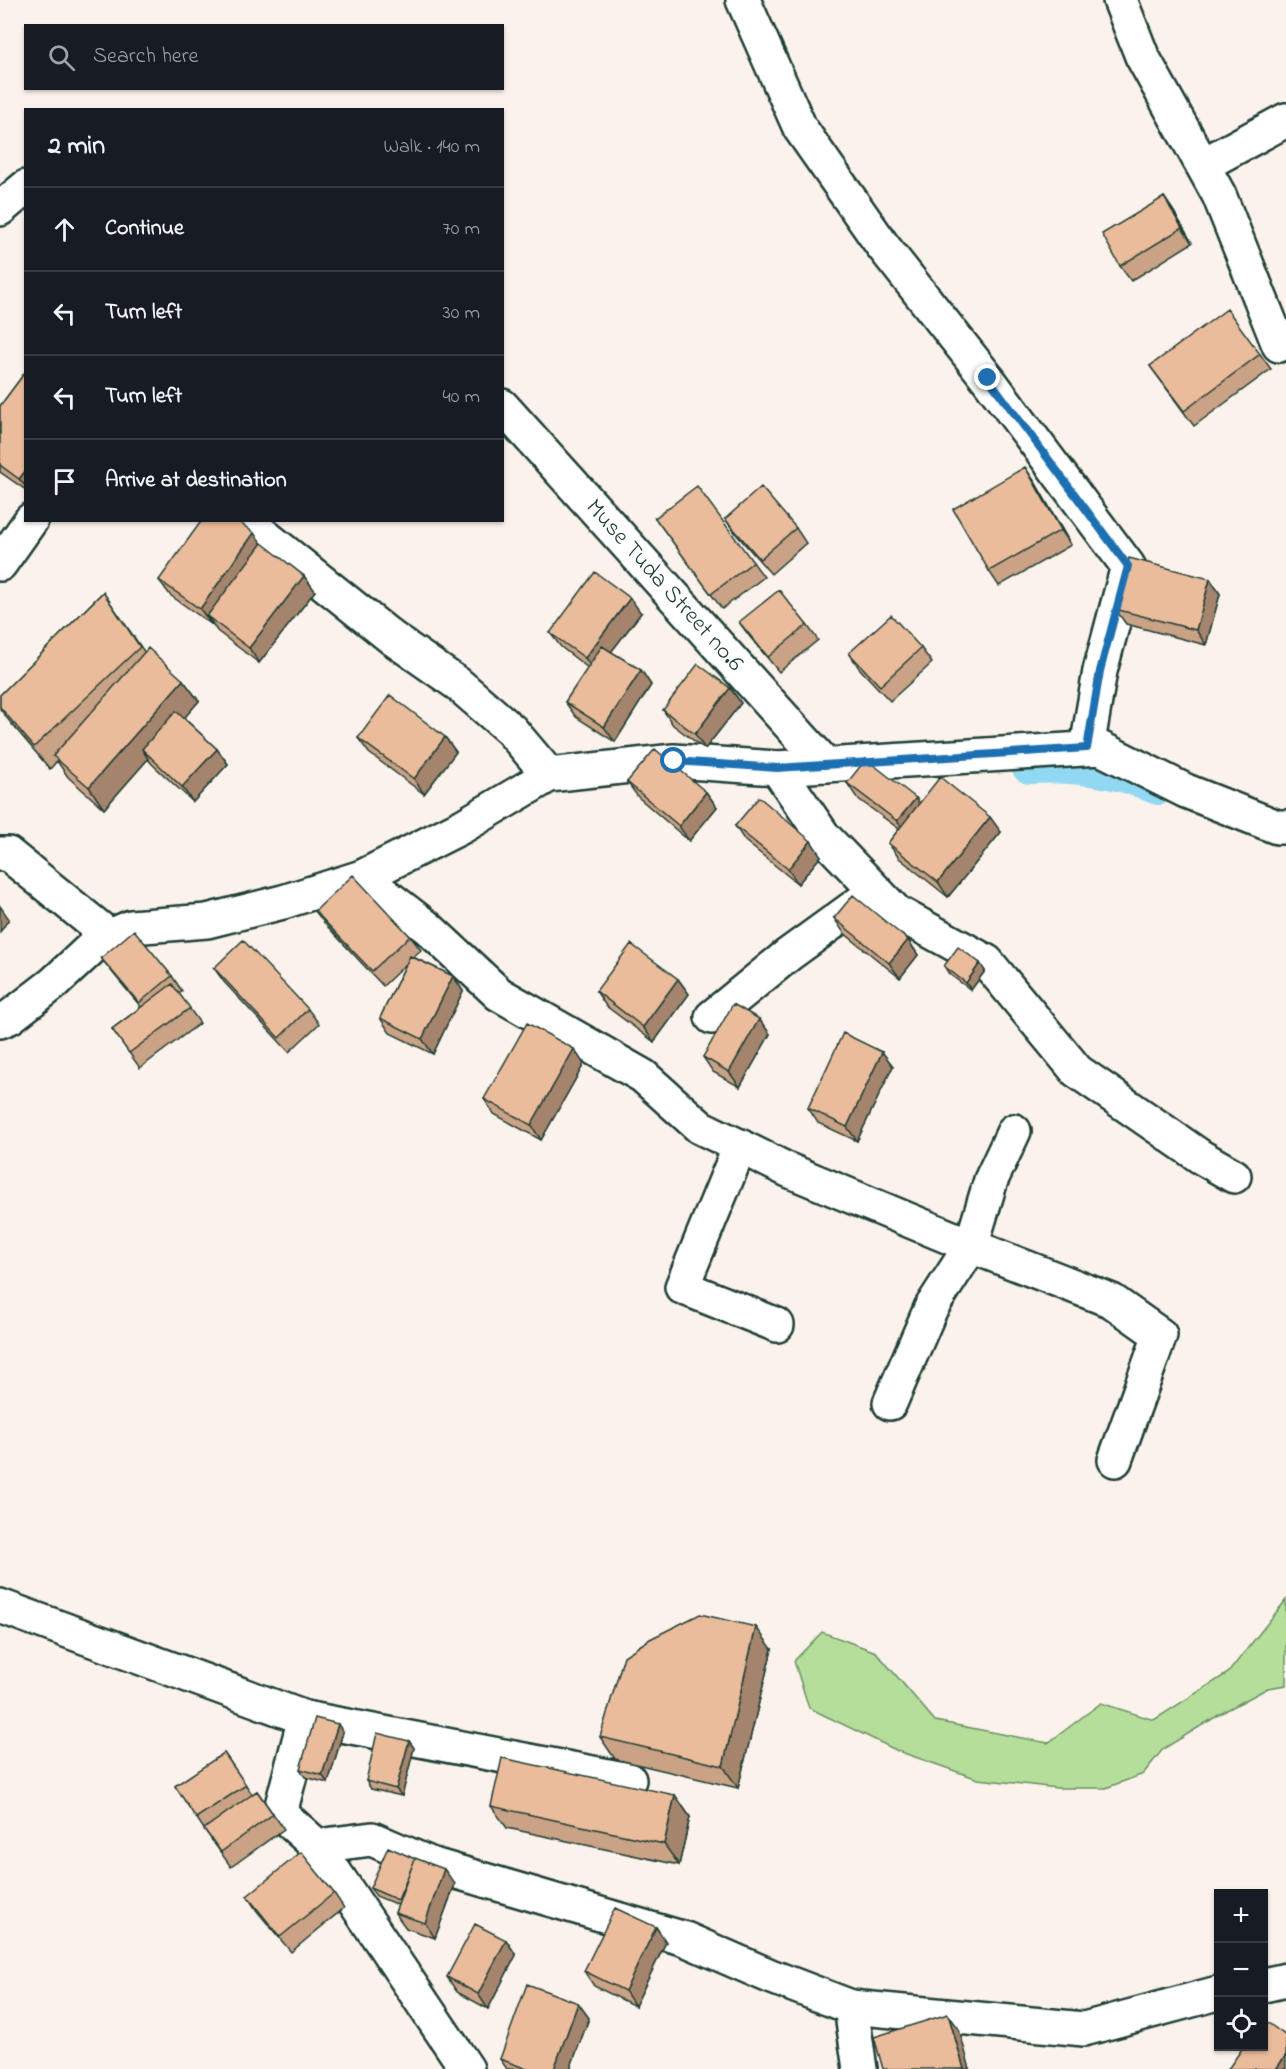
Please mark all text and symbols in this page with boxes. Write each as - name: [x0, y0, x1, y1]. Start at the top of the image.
- search box: [24, 24, 504, 90]
- icon: search: [45, 41, 78, 74]
- text: Search here: [93, 41, 198, 73]
- text: 2 min: [48, 128, 105, 166]
- text: Walk · 140 m: [384, 133, 480, 162]
- icon: ahead: [48, 213, 81, 246]
- text: Continue: [105, 213, 184, 245]
- text: 70 m: [443, 215, 480, 244]
- icon: left: [48, 297, 81, 330]
- text: Turn left: [105, 297, 182, 329]
- text: 30 m: [443, 299, 480, 328]
- route end: [974, 364, 1000, 390]
- icon: left: [48, 381, 81, 414]
- text: Turn left: [105, 381, 182, 413]
- text: 40 m: [443, 383, 480, 412]
- icon: arrive: [48, 465, 81, 498]
- text: Arrive at destination: [105, 465, 287, 497]
- street label: Muse Tuda Street no.6: [577, 492, 752, 680]
- route start: [660, 747, 686, 773]
- map controls: [1214, 1889, 1268, 2051]
- button: +: [1214, 1889, 1268, 1943]
- button: −: [1214, 1943, 1268, 1997]
- button: locate: [1214, 1997, 1268, 2051]

